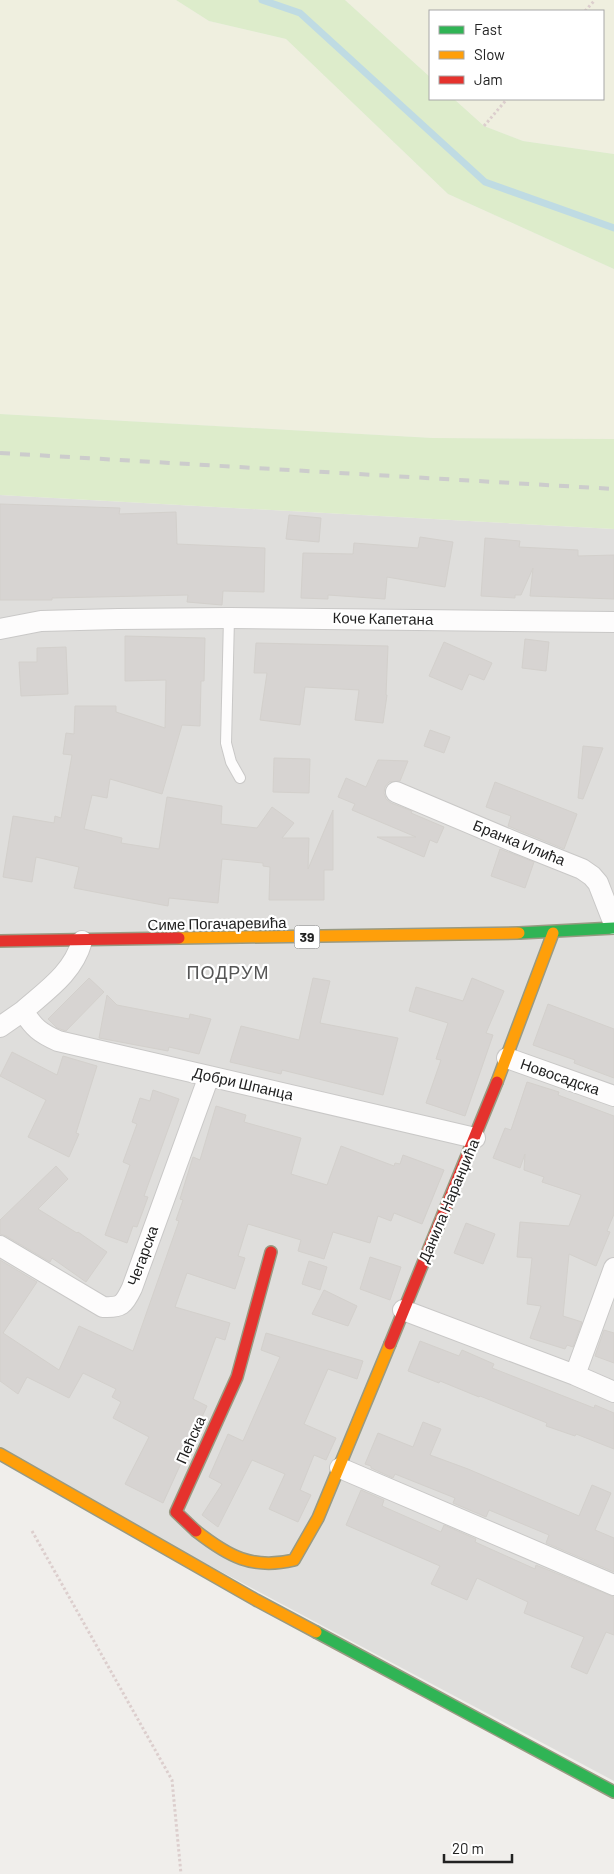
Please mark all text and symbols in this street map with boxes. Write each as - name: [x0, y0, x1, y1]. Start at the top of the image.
- legend: [429, 10, 604, 100]
- text: Fast: [474, 20, 502, 38]
- text: Slow: [474, 45, 505, 63]
- text: Jam: [474, 70, 503, 88]
- street label: Коче Капетана: [333, 608, 434, 628]
- street label: Бранка Илића: [471, 815, 569, 869]
- street label: Симе Погачаревића: [147, 913, 287, 933]
- road number: 39: [294, 926, 320, 949]
- district label: ПОДРУМ: [187, 961, 269, 983]
- street label: Новосадска: [518, 1054, 603, 1098]
- street label: Добри Шпанца: [191, 1063, 296, 1103]
- street label: Данила Наранџића: [414, 1135, 483, 1265]
- street label: Чегарска: [123, 1222, 161, 1288]
- street label: Пећска: [172, 1412, 209, 1466]
- scale bar: [444, 1832, 512, 1864]
- text: 20 m: [452, 1839, 484, 1857]

